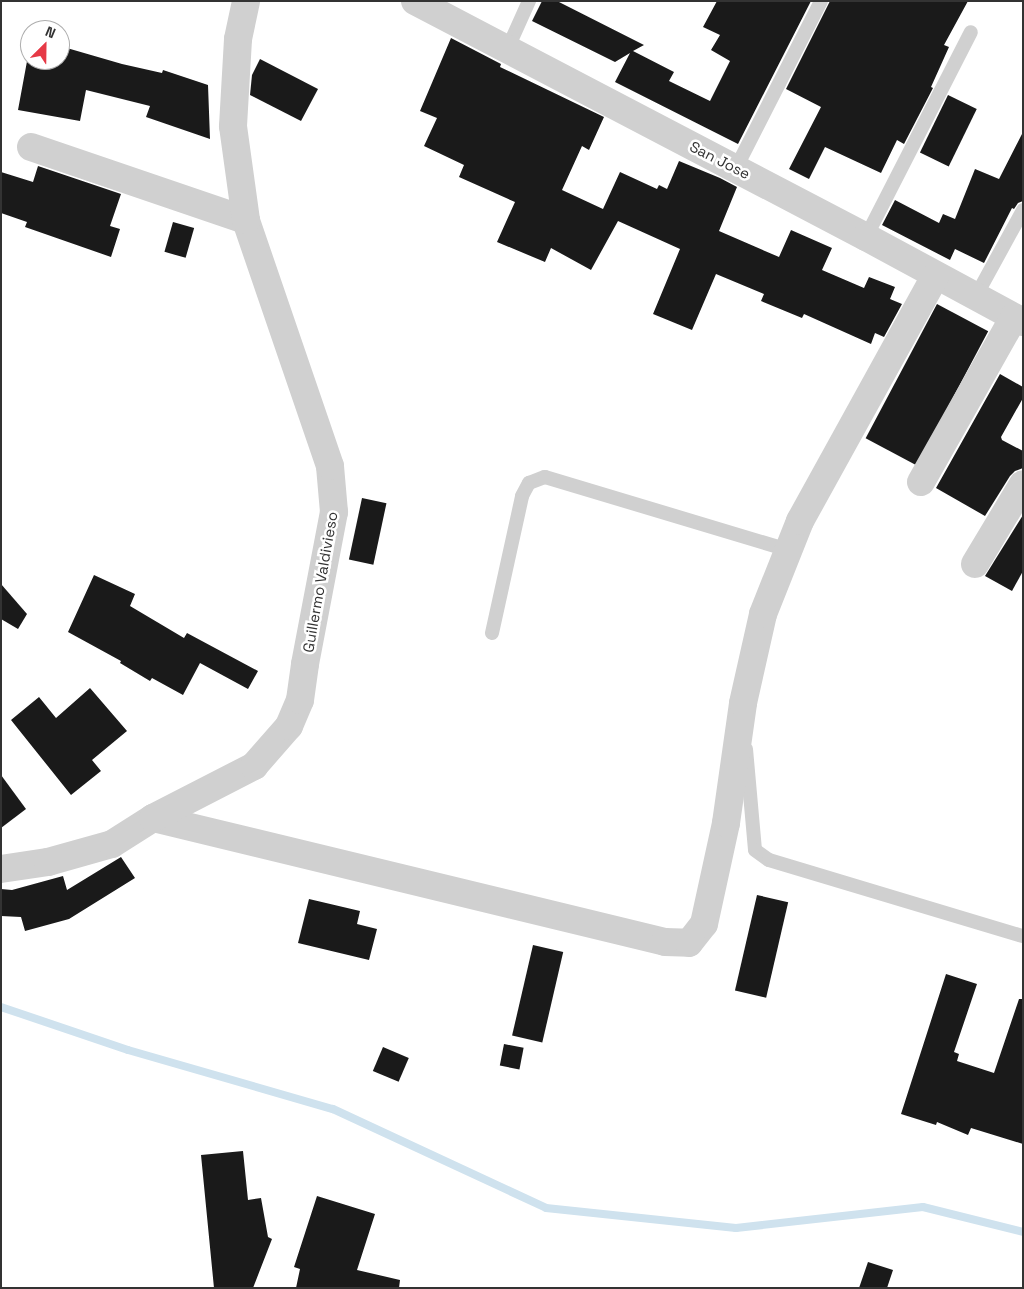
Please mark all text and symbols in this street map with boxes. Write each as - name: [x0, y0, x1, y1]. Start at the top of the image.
- north arrow: [20, 20, 70, 70]
- text: N: [43, 22, 58, 42]
- street label: San Jose: [687, 137, 753, 183]
- street label: Guillermo Valdivieso: [299, 510, 341, 654]

